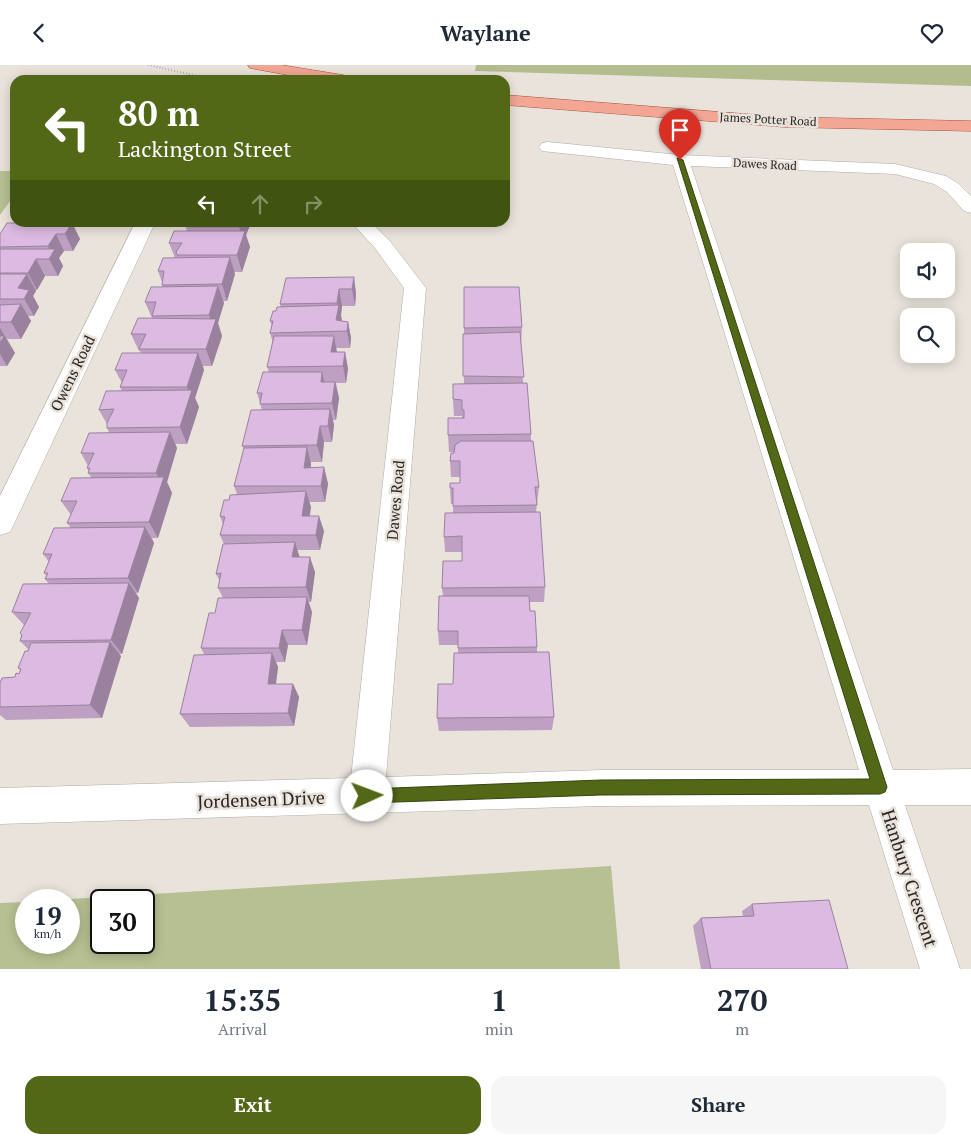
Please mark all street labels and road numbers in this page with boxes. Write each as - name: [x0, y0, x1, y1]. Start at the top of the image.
- street label: James Potter Road: [719, 109, 817, 129]
- street label: Dawes Road: [733, 155, 798, 173]
- street label: Owens Road: [45, 332, 99, 414]
- street label: Dawes Road: [382, 459, 408, 541]
- street label: Jordensen Drive: [197, 785, 325, 813]
- street label: Hanbury Crescent: [876, 806, 944, 950]

